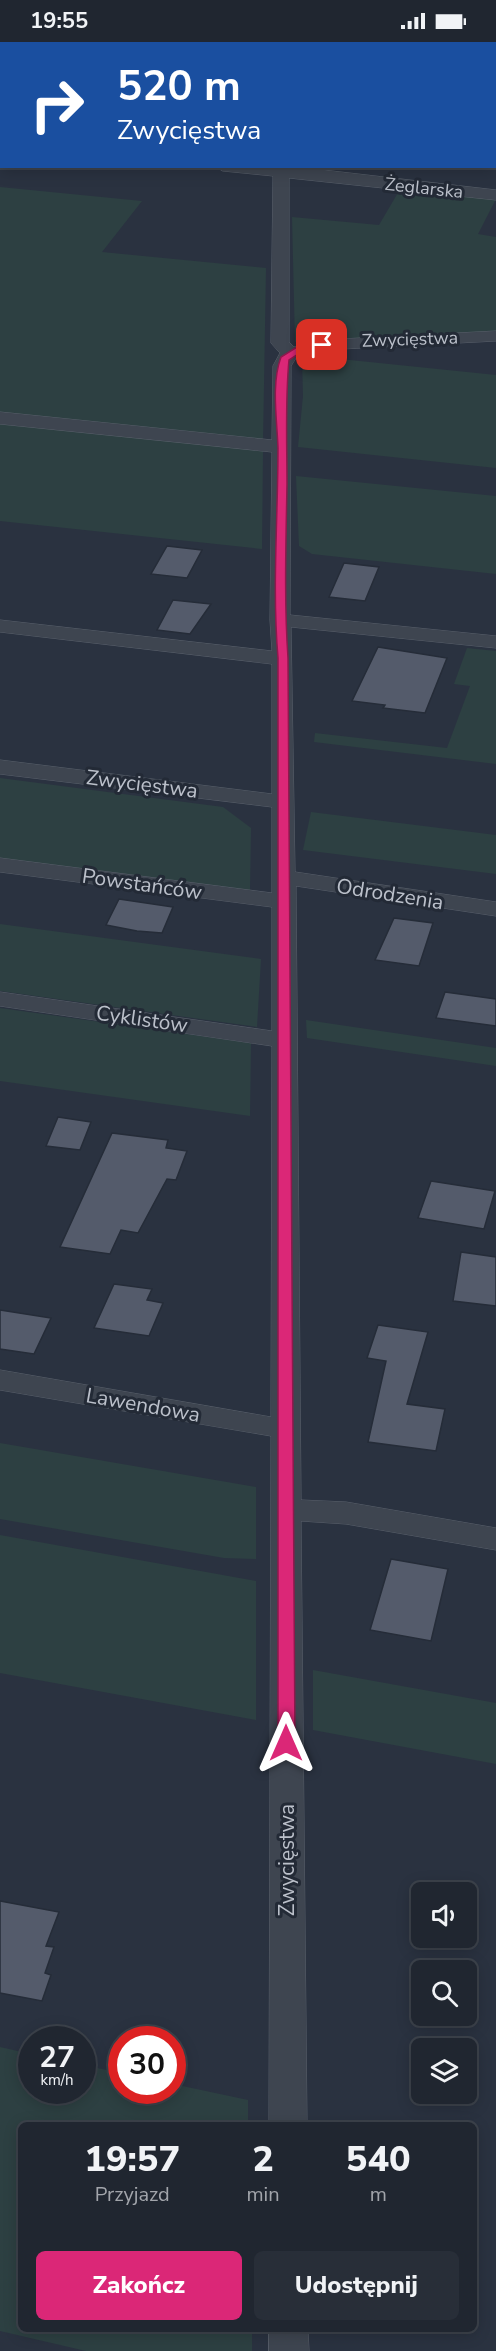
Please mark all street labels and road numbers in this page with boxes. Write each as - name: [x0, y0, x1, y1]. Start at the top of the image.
- street label: Żeglarska: [384, 172, 464, 204]
- street label: Zwycięstwa: [361, 325, 459, 353]
- street label: Zwycięstwa: [85, 763, 199, 805]
- street label: Powstańców: [80, 862, 204, 906]
- street label: Odrodzenia: [334, 872, 446, 916]
- street label: Cyklistów: [94, 999, 190, 1039]
- street label: Lawendowa: [84, 1381, 202, 1429]
- street label: Zwycięstwa: [273, 1804, 301, 1916]

